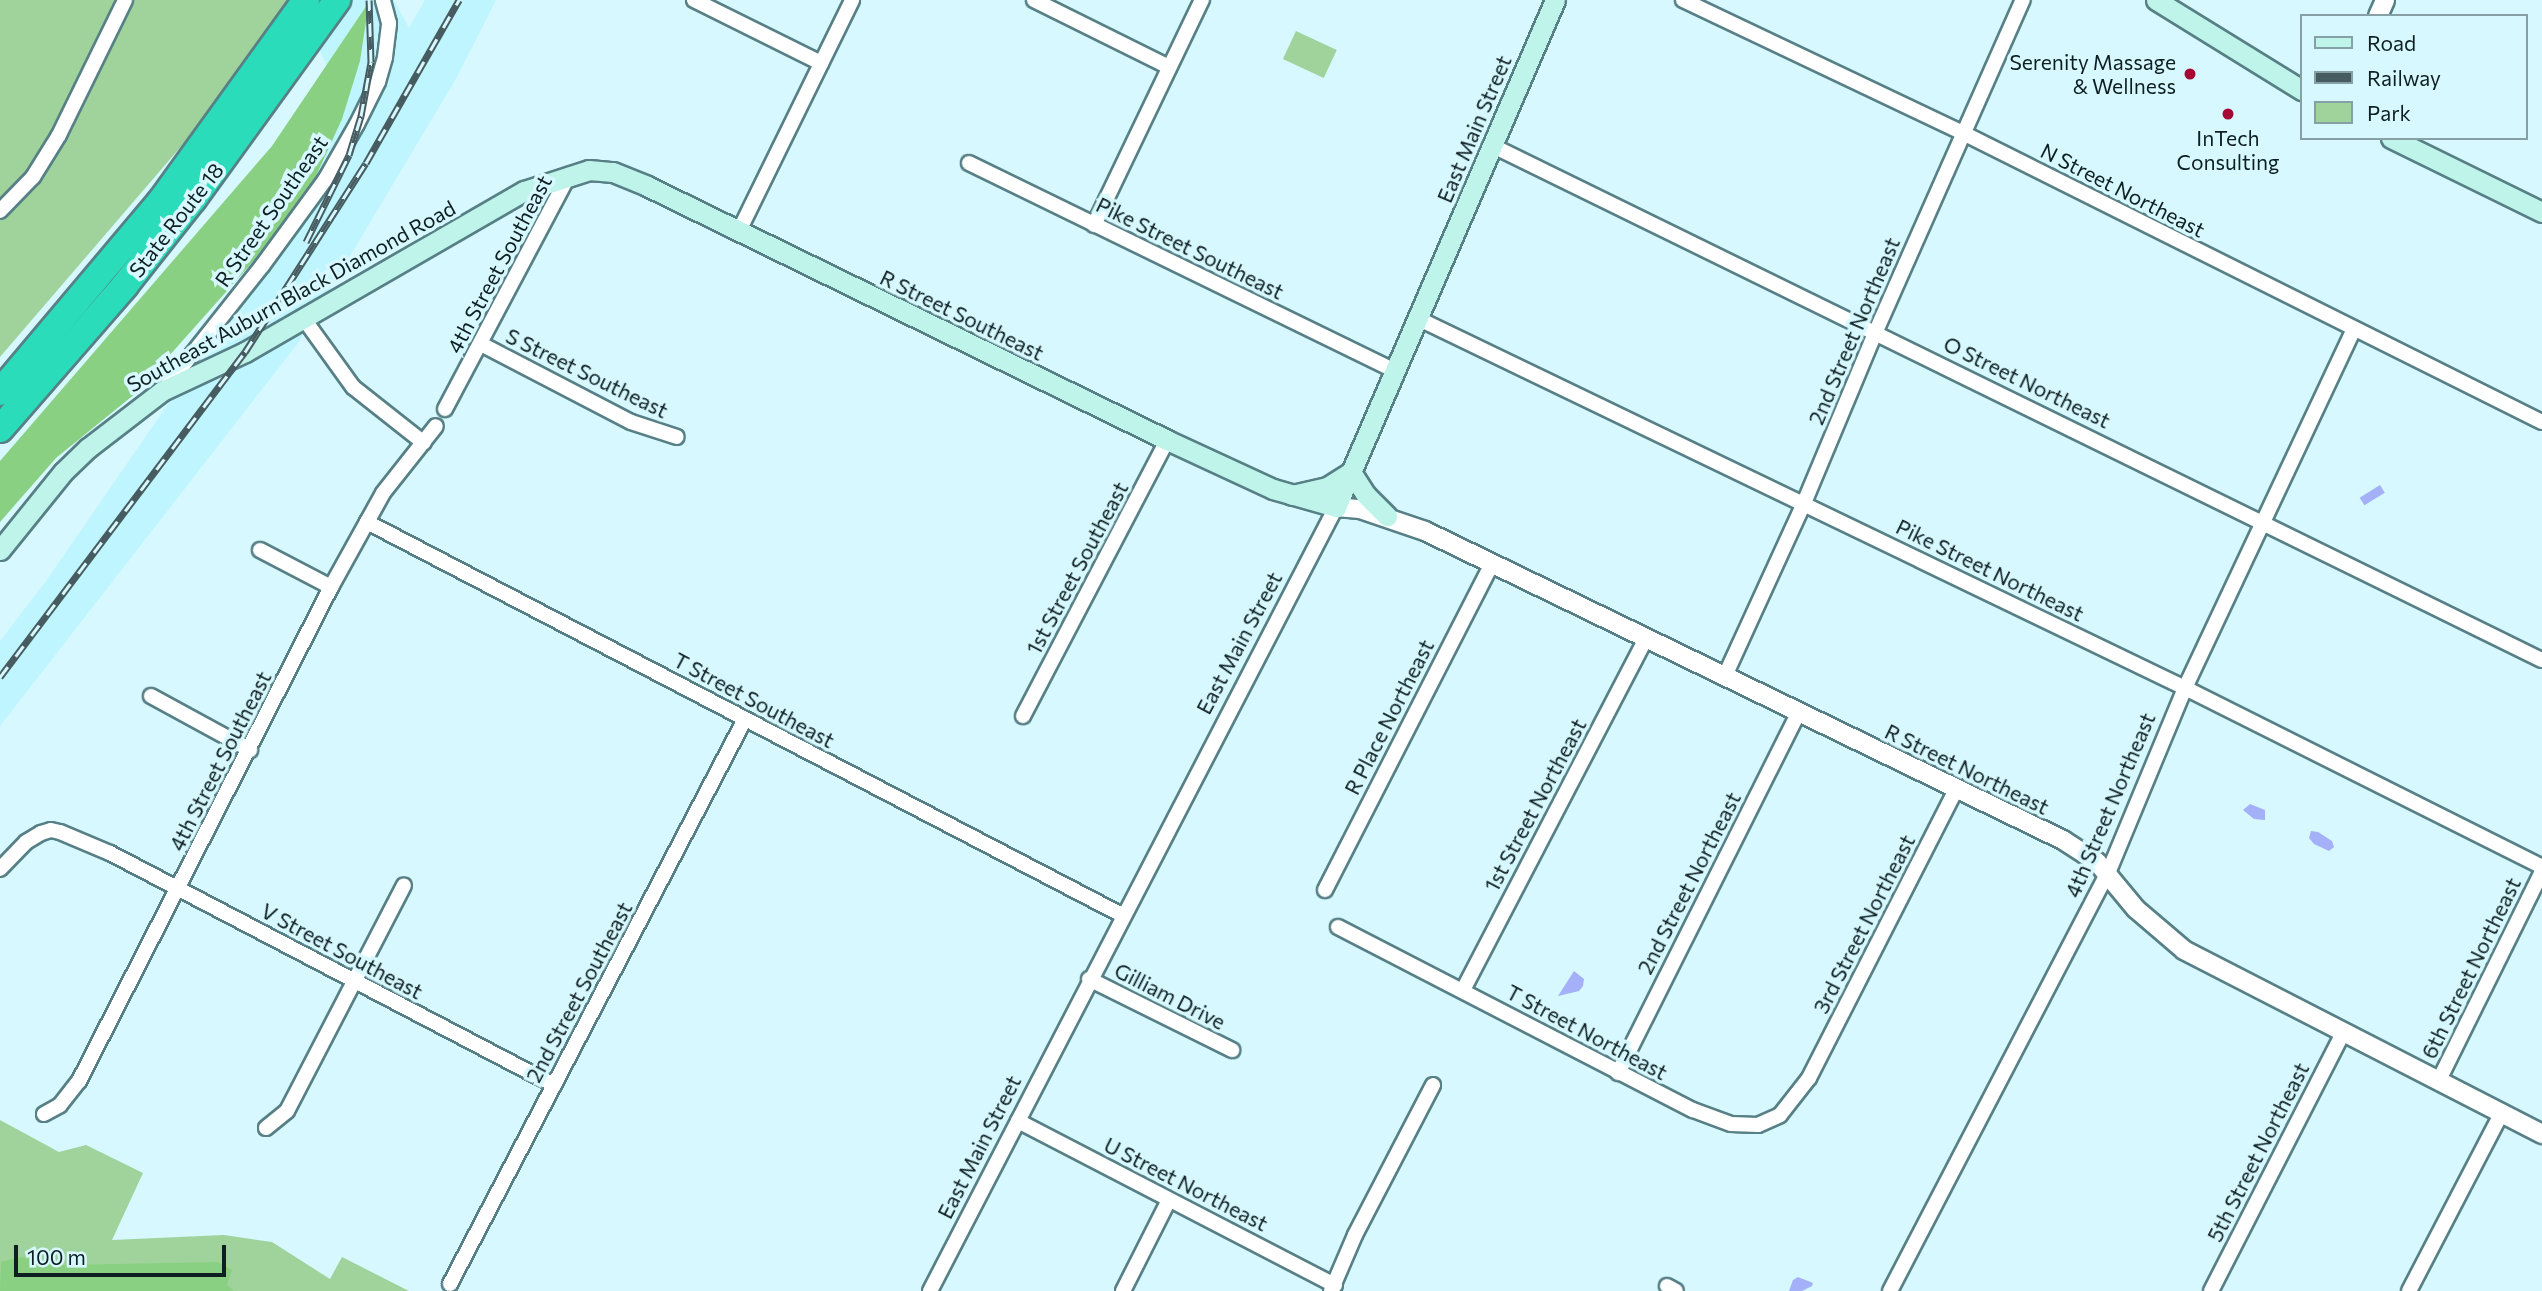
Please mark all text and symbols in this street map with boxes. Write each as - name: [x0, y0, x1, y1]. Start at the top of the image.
- legend: [2300, 14, 2528, 140]
- text: Road: [2367, 30, 2416, 55]
- place label: Serenity Massage & Wellness: [2009, 49, 2176, 99]
- street label: East Main Street: [1432, 52, 1516, 206]
- text: Railway: [2367, 65, 2441, 90]
- marker: Serenity Massage & Wellness: [2182, 66, 2198, 82]
- text: Park: [2367, 100, 2411, 125]
- marker: InTech Consulting: [2220, 106, 2236, 122]
- place label: InTech Consulting: [2176, 125, 2280, 175]
- street label: R Street Southeast: [209, 131, 333, 291]
- street label: N Street Northeast: [2037, 138, 2209, 242]
- street label: State Route 18: [124, 158, 228, 282]
- street label: 4th Street Southeast: [441, 171, 557, 357]
- street label: Pike Street Southeast: [1092, 192, 1288, 304]
- street label: Southeast Auburn Black Diamond Road: [122, 195, 460, 397]
- street label: 2nd Street Northeast: [1803, 234, 1905, 428]
- street label: R Street Southeast: [876, 264, 1048, 366]
- street label: S Street Southeast: [502, 323, 672, 423]
- street label: O Street Northeast: [1940, 331, 2114, 433]
- street label: 1st Street Southeast: [1021, 477, 1133, 659]
- street label: Pike Street Northeast: [1892, 514, 2088, 626]
- street label: East Main Street: [1191, 568, 1287, 718]
- street label: R Place Northeast: [1339, 635, 1439, 799]
- street label: T Street Southeast: [669, 647, 839, 753]
- street label: 4th Street Southeast: [164, 667, 276, 855]
- street label: 4th Street Northeast: [2060, 709, 2160, 901]
- street label: 1st Street Northeast: [1479, 714, 1591, 896]
- street label: R Street Northeast: [1881, 718, 2053, 820]
- street label: 2nd Street Northeast: [1632, 788, 1746, 978]
- street label: 3rd Street Northeast: [1808, 830, 1920, 1018]
- street label: 6th Street Northeast: [2416, 873, 2526, 1063]
- street label: V Street Southeast: [257, 898, 427, 1004]
- street label: 2nd Street Southeast: [521, 898, 637, 1086]
- street label: Gilliam Drive: [1110, 957, 1230, 1035]
- street label: T Street Northeast: [1502, 979, 1672, 1085]
- street label: 5th Street Northeast: [2202, 1058, 2314, 1246]
- street label: East Main Street: [932, 1071, 1026, 1223]
- street label: U Street Northeast: [1100, 1132, 1272, 1236]
- scale bar: [18, 1232, 229, 1276]
- text: 100 m: [27, 1244, 86, 1269]

